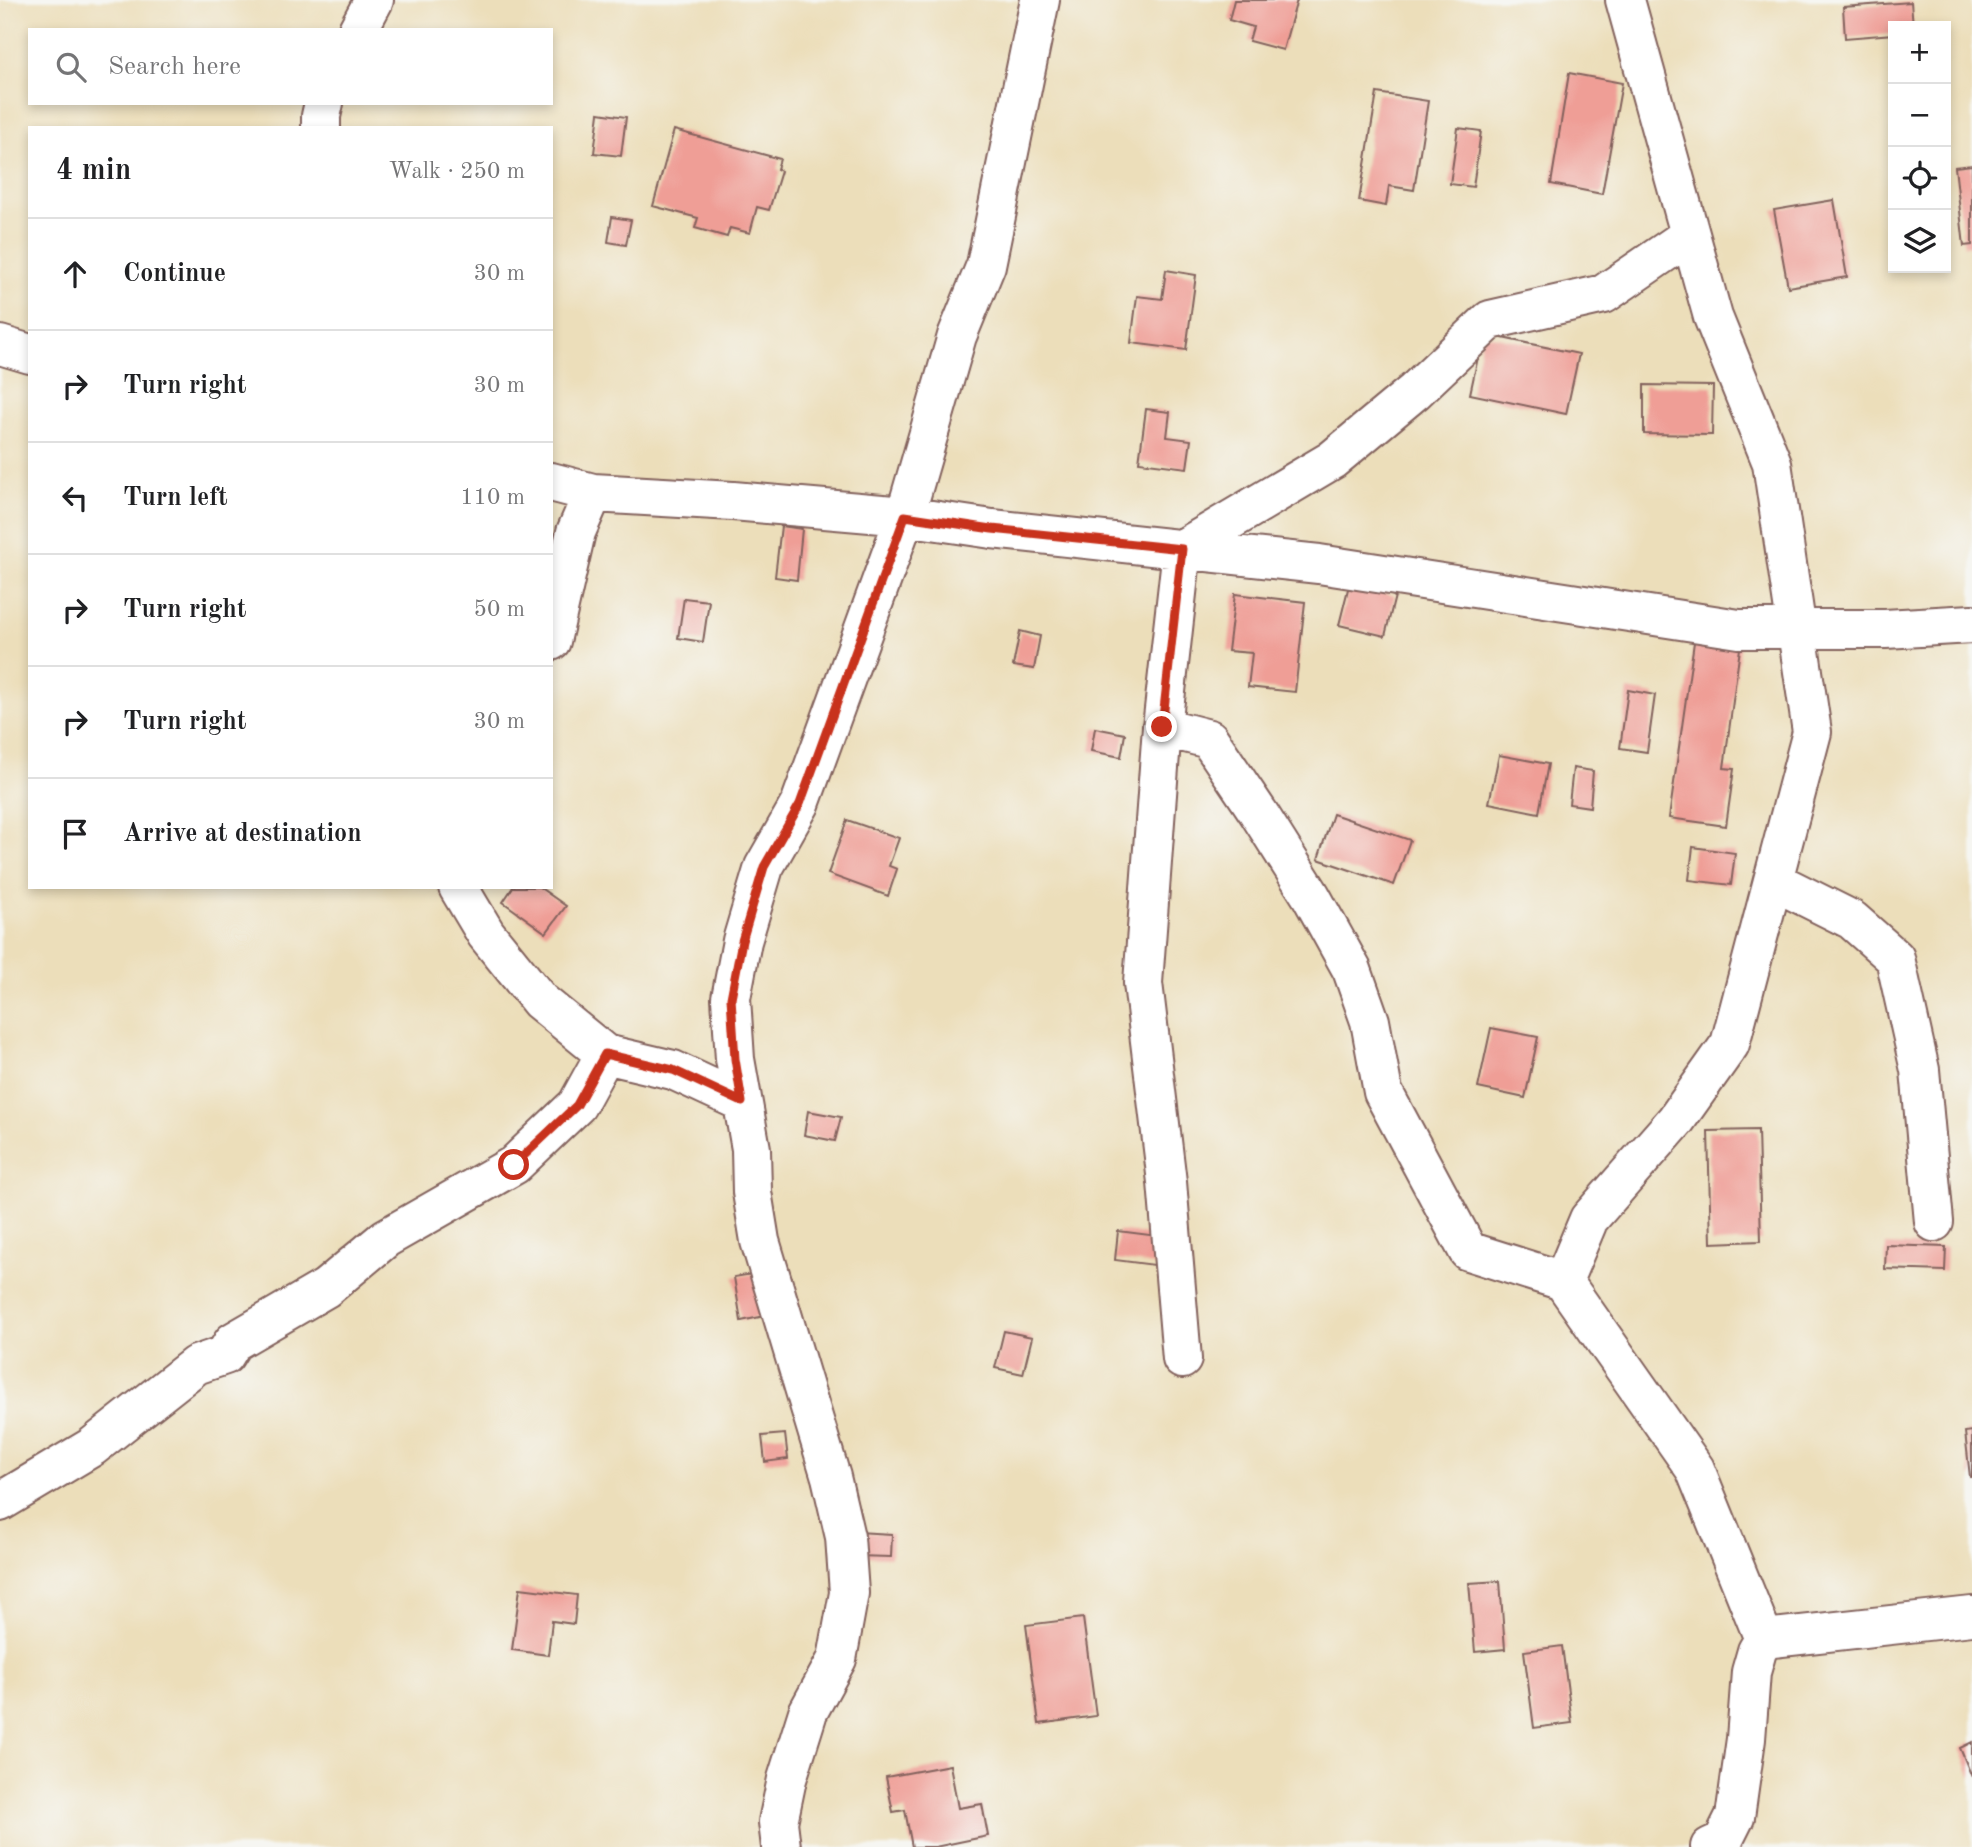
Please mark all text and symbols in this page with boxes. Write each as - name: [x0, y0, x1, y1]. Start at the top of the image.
- map controls: [1888, 21, 1951, 273]
- button: +: [1888, 21, 1951, 84]
- search box: [28, 28, 553, 105]
- icon: search: [52, 48, 90, 86]
- text: Search here: [108, 54, 241, 80]
- button: −: [1888, 84, 1951, 147]
- button: locate: [1888, 147, 1951, 210]
- text: 4 min: [56, 156, 131, 186]
- text: Walk · 250 m: [389, 160, 525, 183]
- button: layers: [1888, 210, 1951, 273]
- icon: ahead: [56, 255, 94, 293]
- text: Continue: [123, 261, 226, 287]
- text: 30 m: [474, 262, 525, 285]
- icon: right: [56, 367, 94, 405]
- text: Turn right: [123, 373, 246, 399]
- text: 30 m: [474, 374, 525, 397]
- icon: left: [56, 479, 94, 517]
- text: Turn left: [123, 485, 228, 511]
- text: 110 m: [460, 486, 525, 509]
- icon: right: [56, 591, 94, 629]
- text: Turn right: [123, 597, 246, 623]
- text: 50 m: [474, 598, 525, 621]
- icon: right: [56, 703, 94, 741]
- text: Turn right: [123, 709, 246, 735]
- text: 30 m: [474, 710, 525, 733]
- route end: [1146, 711, 1177, 742]
- icon: arrive: [56, 815, 94, 853]
- text: Arrive at destination: [123, 821, 362, 847]
- route start: [498, 1149, 529, 1180]

